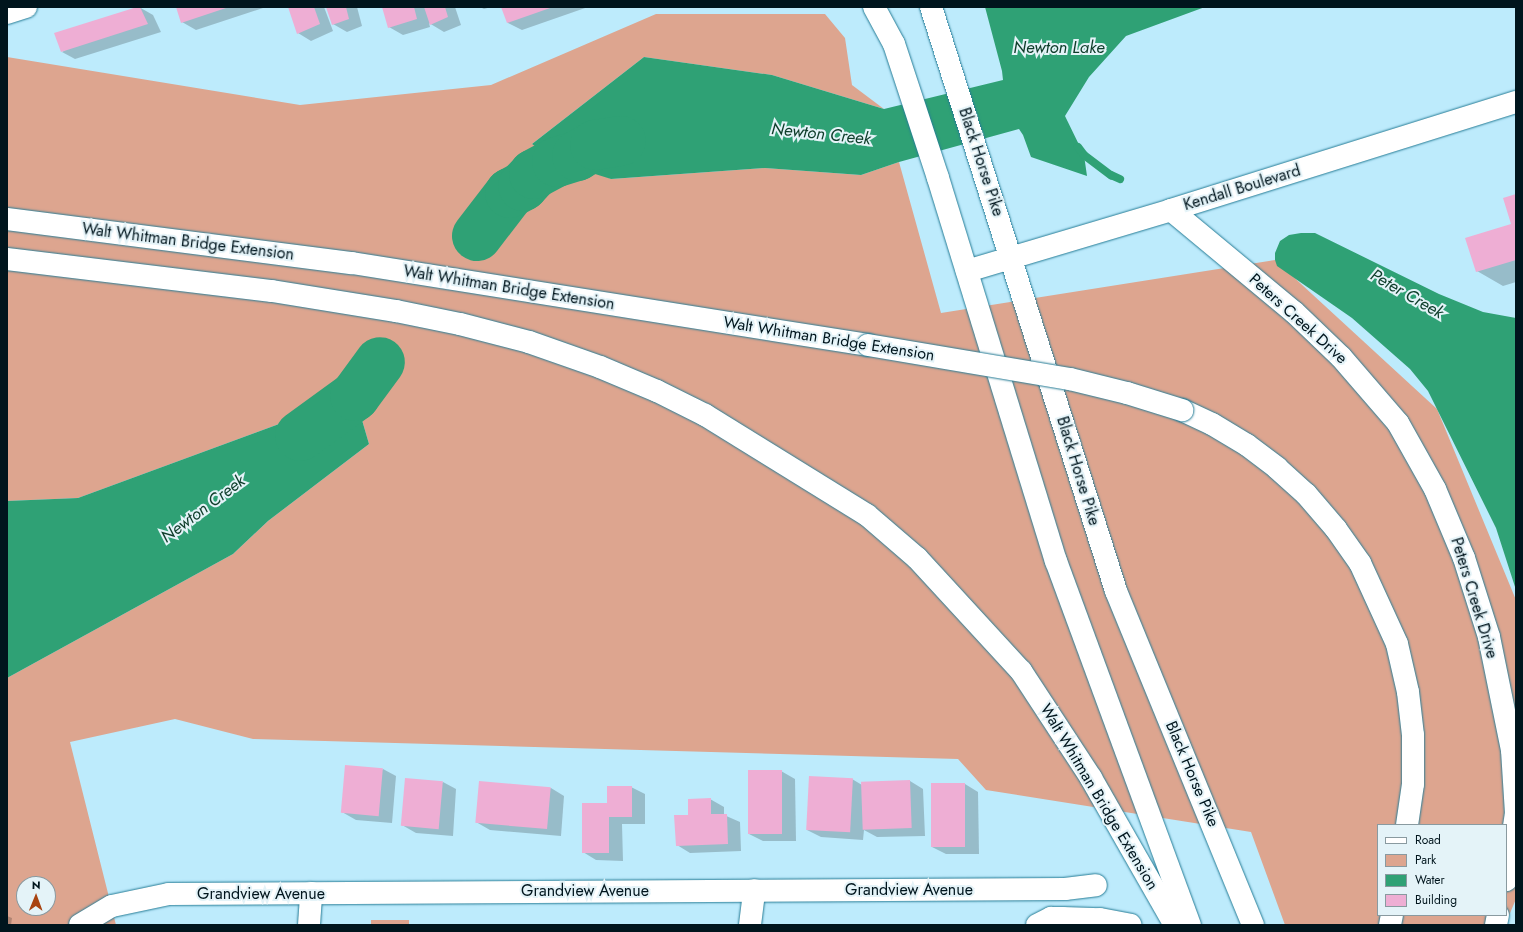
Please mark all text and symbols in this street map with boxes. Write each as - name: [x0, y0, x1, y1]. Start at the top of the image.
- water label: Newton Lake: [1013, 38, 1105, 58]
- street label: Black Horse Pike: [954, 105, 1008, 219]
- water label: Newton Creek: [770, 119, 872, 149]
- street label: Kendall Boulevard: [1181, 161, 1303, 215]
- street label: Walt Whitman Bridge Extension: [81, 219, 295, 265]
- street label: Walt Whitman Bridge Extension: [402, 262, 616, 314]
- water label: Peter Creek: [1367, 265, 1447, 323]
- street label: Peters Creek Drive: [1245, 270, 1351, 368]
- street label: Walt Whitman Bridge Extension: [722, 313, 936, 365]
- street label: Black Horse Pike: [1052, 414, 1104, 528]
- water label: Newton Creek: [157, 471, 249, 547]
- street label: Peters Creek Drive: [1446, 535, 1502, 661]
- street label: Walt Whitman Bridge Extension: [1036, 701, 1162, 893]
- street label: Black Horse Pike: [1161, 718, 1223, 830]
- legend: [1377, 824, 1507, 916]
- text: Road: [1415, 831, 1441, 849]
- text: Park: [1415, 851, 1436, 869]
- text: Water: [1415, 871, 1445, 889]
- north arrow: [16, 876, 56, 916]
- text: N: [32, 877, 41, 893]
- street label: Grandview Avenue: [845, 880, 973, 900]
- street label: Grandview Avenue: [521, 881, 649, 901]
- street label: Grandview Avenue: [197, 884, 325, 904]
- text: Building: [1415, 891, 1457, 909]

